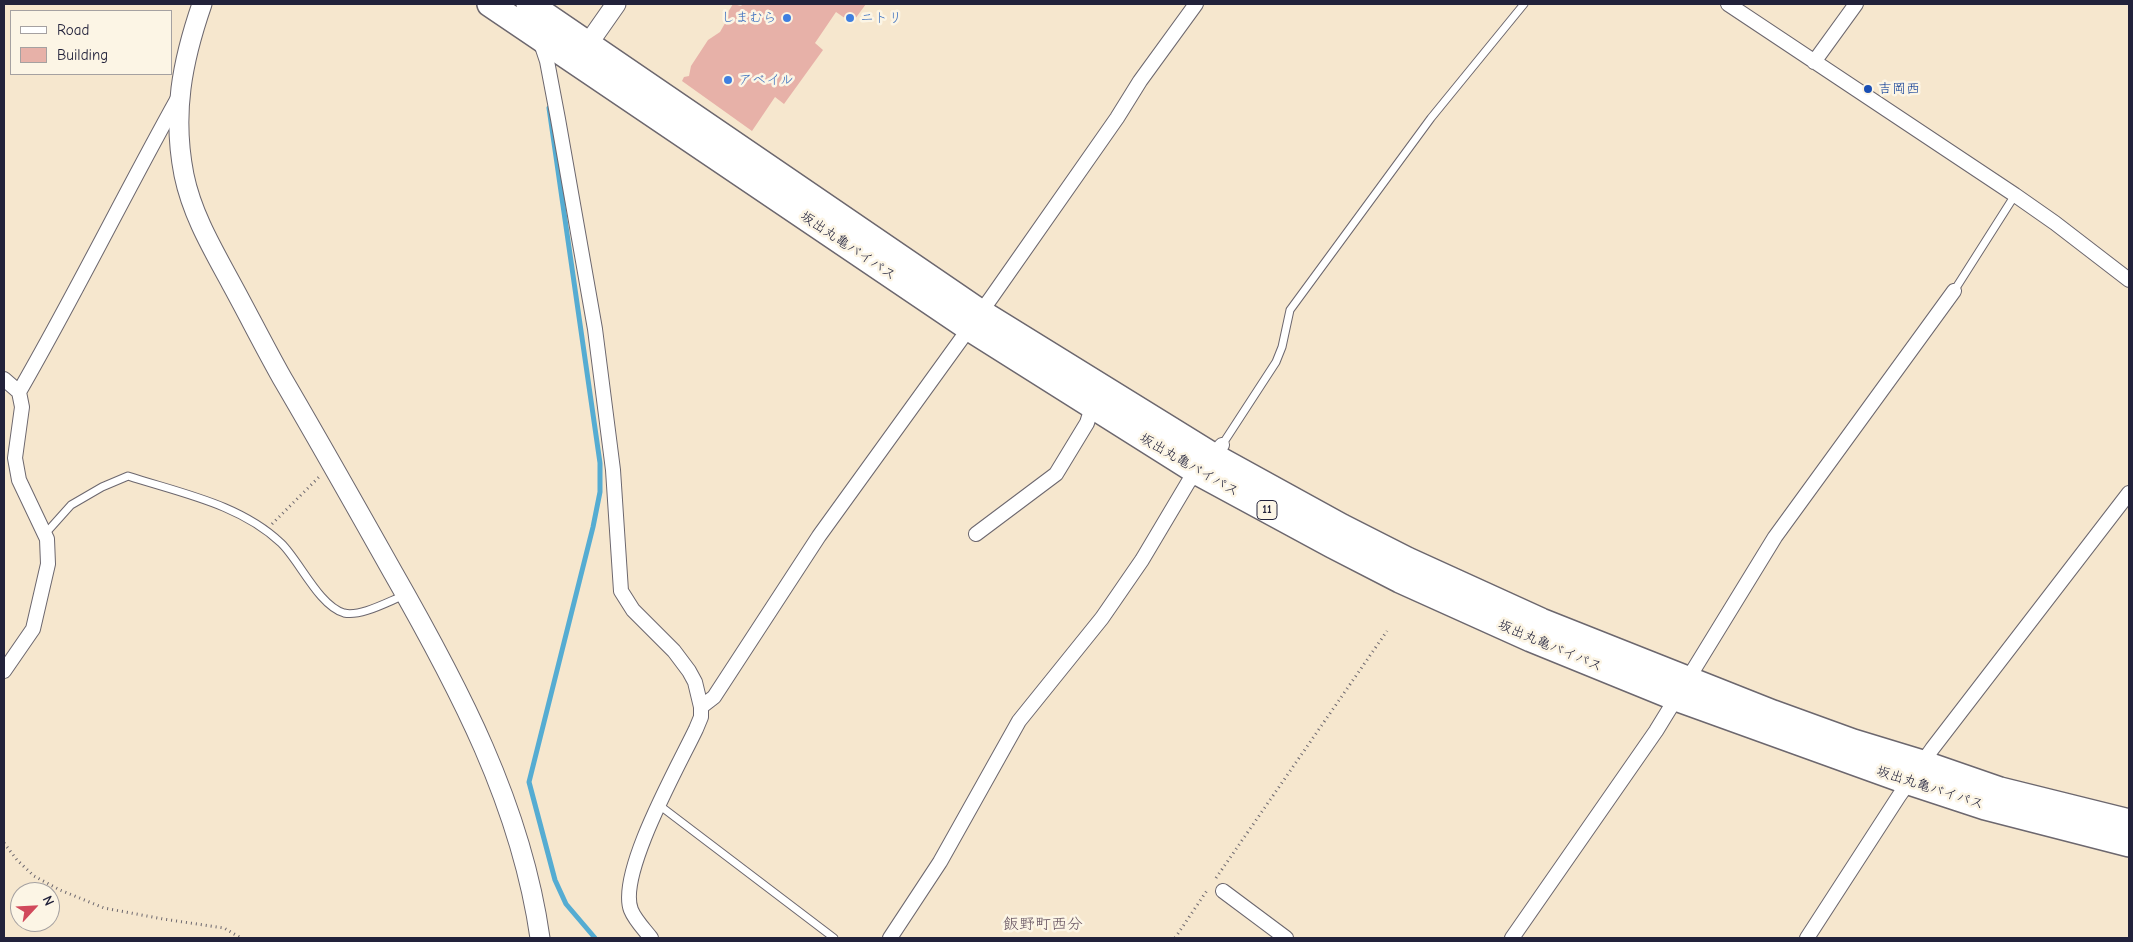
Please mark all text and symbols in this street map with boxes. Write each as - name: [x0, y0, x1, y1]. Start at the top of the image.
- legend: [10, 10, 172, 75]
- place label: しまむら: [721, 10, 777, 26]
- place label: ニトリ: [860, 10, 902, 26]
- marker: しまむら: [781, 12, 793, 24]
- marker: ニトリ: [844, 12, 856, 24]
- text: Road: [57, 21, 89, 39]
- text: Building: [57, 46, 108, 64]
- place label: アベイル: [738, 72, 794, 88]
- marker: アベイル: [722, 74, 734, 86]
- place label: 吉岡西: [1878, 81, 1920, 97]
- marker: 吉岡西: [1862, 83, 1874, 95]
- street label: 坂出丸亀バイパス: [797, 208, 899, 284]
- street label: 坂出丸亀バイパス: [1136, 430, 1242, 500]
- road number: 11: [1257, 500, 1277, 520]
- street label: 坂出丸亀バイパス: [1495, 616, 1605, 676]
- street label: 坂出丸亀バイパス: [1874, 763, 1986, 813]
- north arrow: [10, 882, 60, 932]
- text: N: [39, 893, 58, 909]
- district label: 飯野町西分: [1003, 914, 1083, 934]

